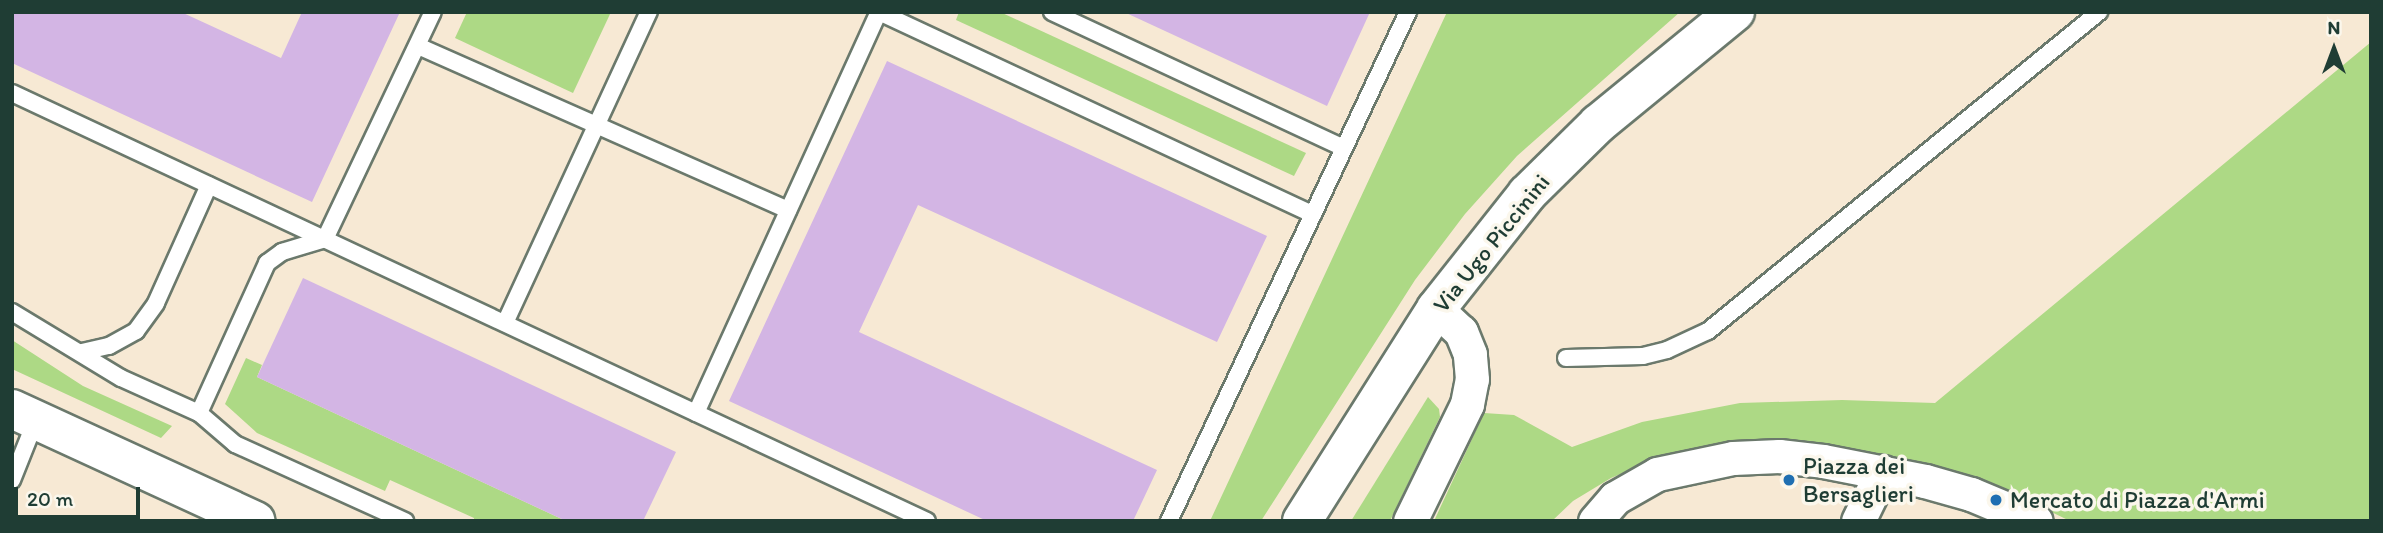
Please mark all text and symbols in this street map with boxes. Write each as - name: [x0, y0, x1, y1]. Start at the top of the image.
- north arrow: [2299, 14, 2369, 84]
- text: N: [2328, 16, 2340, 39]
- street label: Via Ugo Piccinini: [1426, 168, 1556, 318]
- place label: Piazza dei Bersaglieri: [1803, 452, 1914, 508]
- marker: Piazza dei Bersaglieri: [1781, 472, 1797, 488]
- scale bar: [18, 474, 144, 518]
- text: 20 m: [27, 486, 73, 511]
- place label: Mercato di Piazza d'Armi: [2010, 486, 2264, 514]
- marker: Mercato di Piazza d'Armi: [1988, 492, 2004, 508]

